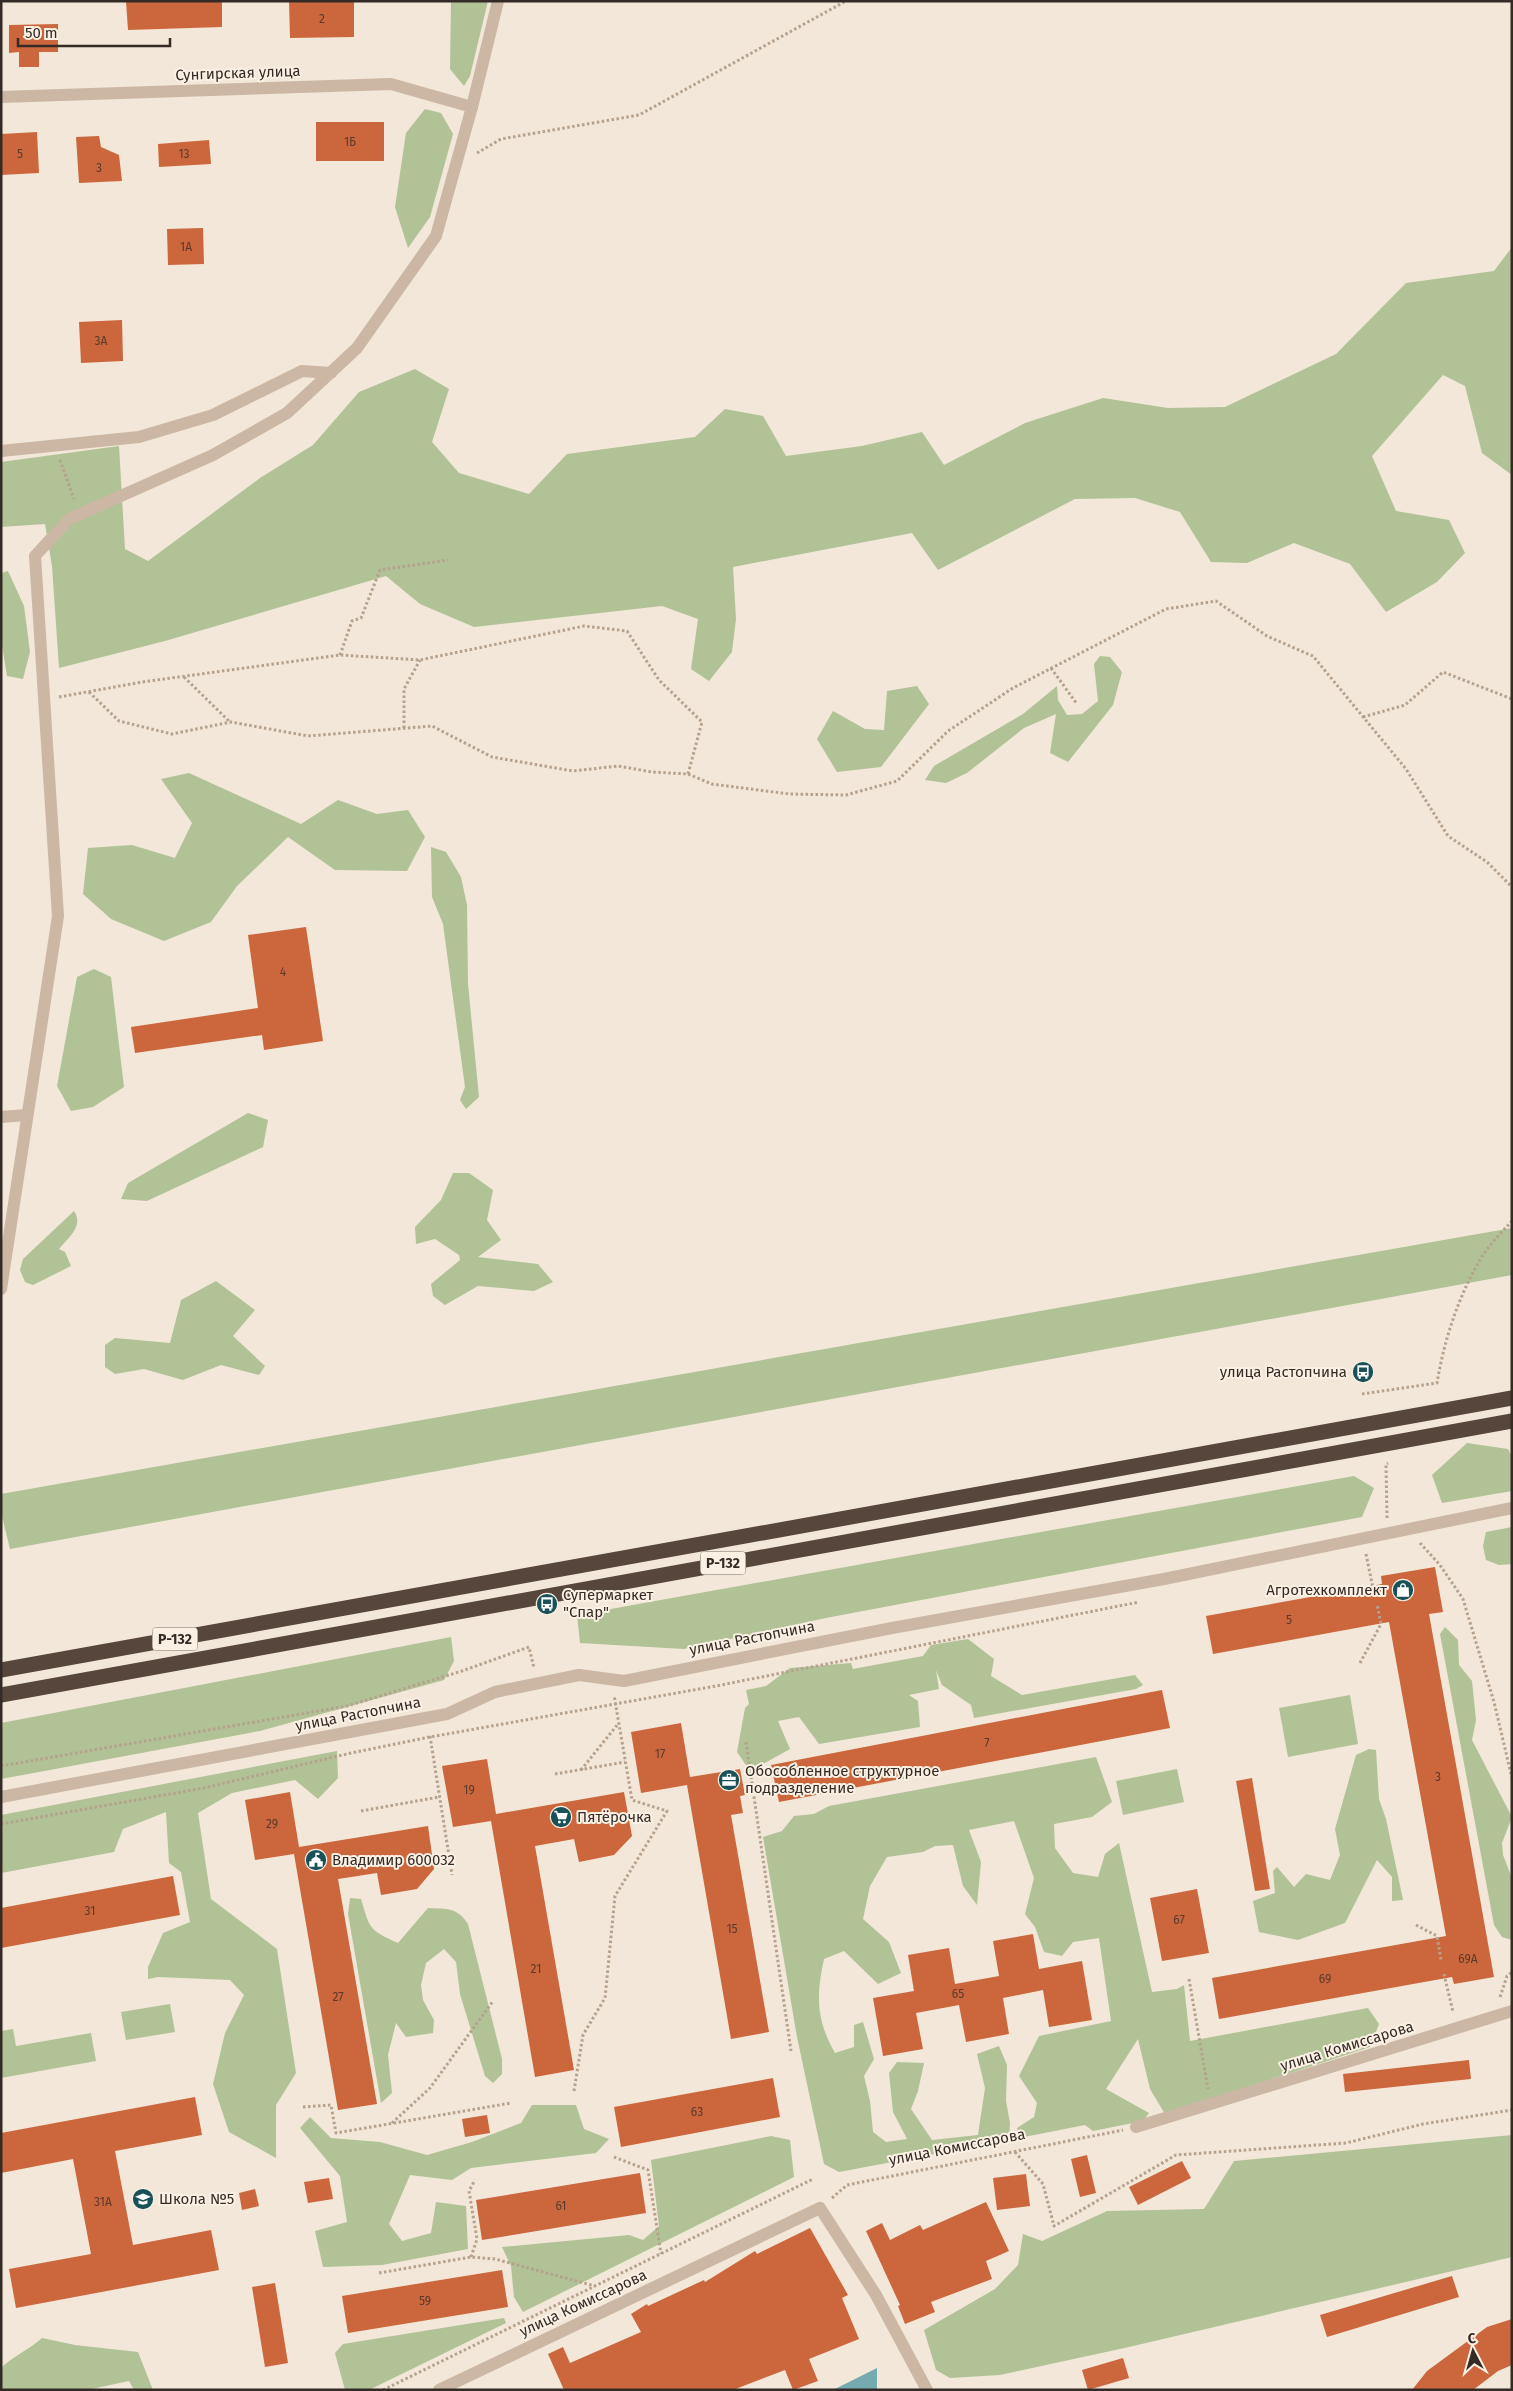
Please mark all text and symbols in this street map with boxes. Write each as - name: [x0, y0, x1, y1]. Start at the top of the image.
- house number: 2: [319, 12, 325, 26]
- scale bar: [18, 15, 170, 47]
- text: 50 m: [25, 24, 58, 42]
- street label: Сунгирская улица: [175, 62, 301, 84]
- house number: 1Б: [344, 135, 356, 149]
- house number: 5: [17, 147, 23, 161]
- house number: 13: [178, 147, 190, 161]
- house number: 3: [96, 161, 102, 175]
- house number: 1А: [180, 240, 192, 254]
- house number: 3А: [95, 334, 108, 348]
- house number: 4: [280, 965, 287, 979]
- bus stop icon: улица Растопчина: [1351, 1360, 1375, 1384]
- place label: улица Растопчина: [1220, 1363, 1347, 1381]
- road number: Р-132: [700, 1552, 746, 1575]
- shop icon: Агротехкомплект: [1391, 1578, 1415, 1602]
- place label: Агротехкомплект: [1266, 1581, 1387, 1599]
- place label: Супермаркет "Спар": [563, 1586, 654, 1621]
- bus stop icon: Супермаркет "Спар": [535, 1592, 559, 1616]
- house number: 5: [1286, 1613, 1292, 1627]
- street label: улица Растопчина: [688, 1617, 816, 1659]
- road number: Р-132: [152, 1628, 198, 1650]
- street label: улица Растопчина: [294, 1693, 422, 1735]
- house number: 7: [984, 1736, 990, 1750]
- house number: 17: [655, 1747, 665, 1761]
- place label: Обособленное структурное подразделение: [745, 1762, 939, 1797]
- office icon: Обособленное структурное подразделение: [717, 1768, 741, 1792]
- house number: 3: [1435, 1770, 1441, 1784]
- house number: 19: [463, 1783, 475, 1797]
- supermarket icon: Пятёрочка: [549, 1805, 573, 1829]
- place label: Пятёрочка: [577, 1808, 652, 1826]
- house number: 29: [266, 1817, 278, 1831]
- public building icon: Владимир 600032: [304, 1848, 328, 1872]
- place label: Владимир 600032: [332, 1851, 455, 1869]
- house number: 31: [85, 1904, 95, 1918]
- house number: 67: [1173, 1913, 1185, 1927]
- house number: 15: [726, 1922, 738, 1936]
- house number: 69А: [1458, 1952, 1478, 1966]
- house number: 21: [531, 1962, 541, 1976]
- house number: 69: [1319, 1972, 1331, 1986]
- house number: 65: [952, 1987, 964, 2001]
- house number: 27: [332, 1990, 344, 2004]
- street label: улица Комиссарова: [1278, 2017, 1416, 2075]
- house number: 63: [691, 2105, 703, 2119]
- street label: улица Комиссарова: [887, 2125, 1027, 2169]
- school or university icon: Школа №5: [131, 2187, 155, 2211]
- place label: Школа №5: [159, 2190, 234, 2208]
- house number: 31А: [94, 2195, 112, 2209]
- house number: 61: [555, 2199, 567, 2213]
- street label: улица Комиссарова: [516, 2266, 650, 2340]
- house number: 59: [419, 2294, 431, 2308]
- north arrow: [1448, 2326, 1498, 2376]
- text: С: [1467, 2330, 1477, 2347]

